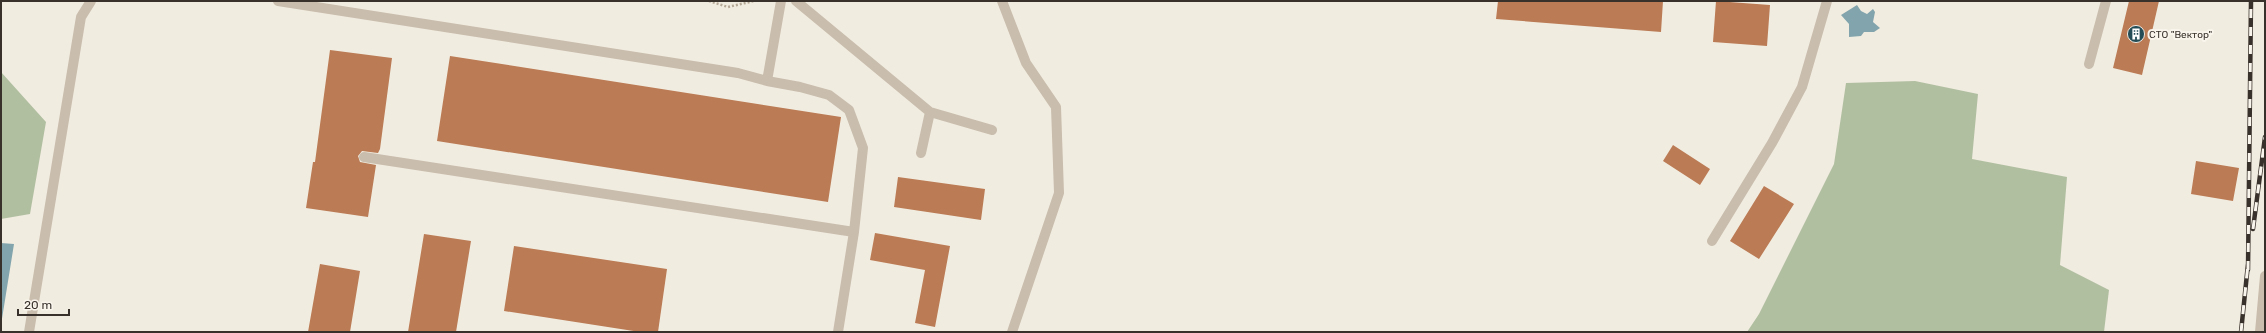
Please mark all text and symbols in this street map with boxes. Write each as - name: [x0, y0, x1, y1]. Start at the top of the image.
- building icon: СТО "Вектор": [2126, 24, 2146, 44]
- place label: СТО "Вектор": [2149, 29, 2213, 41]
- scale bar: [18, 291, 69, 317]
- text: 20 m: [24, 298, 52, 312]

